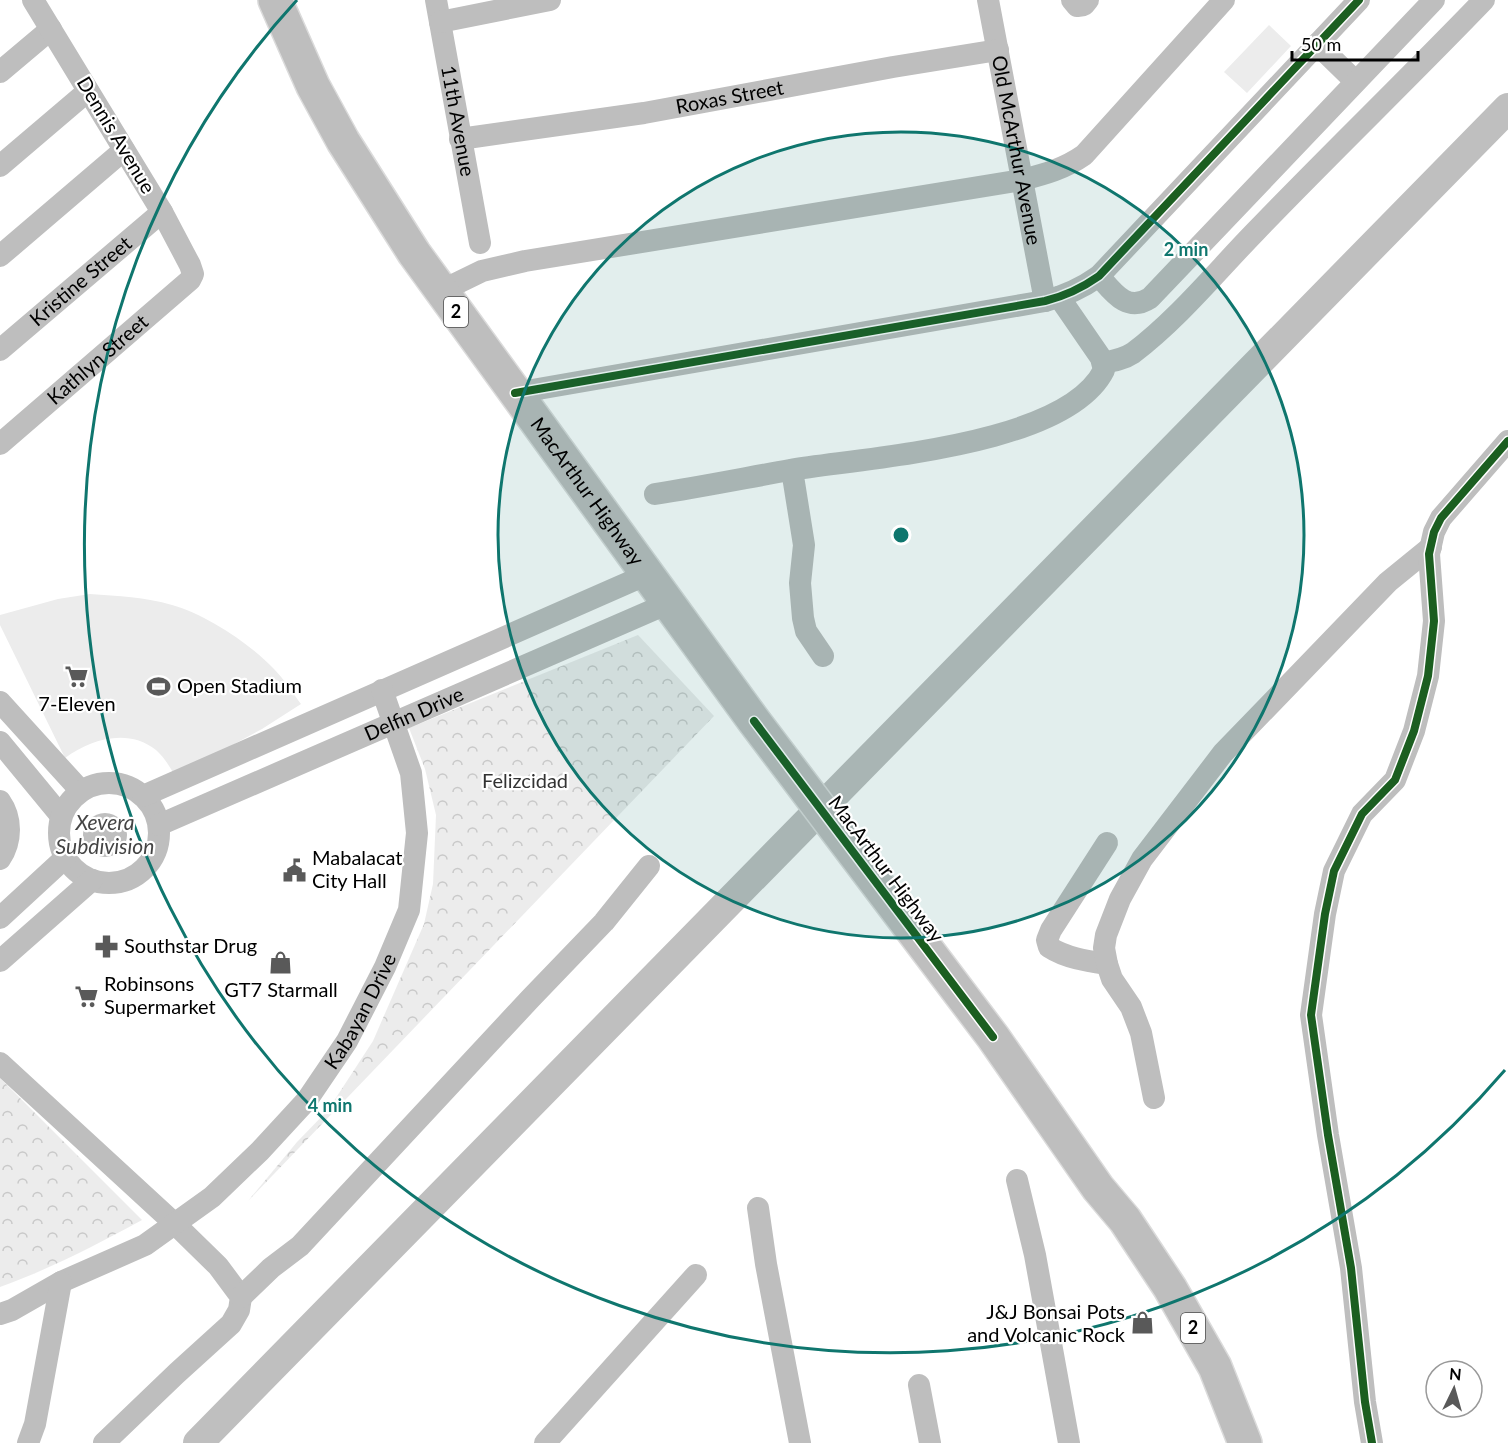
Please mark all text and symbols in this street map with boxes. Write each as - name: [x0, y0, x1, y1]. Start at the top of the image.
- scale bar: [1292, 24, 1418, 62]
- text: 50 m: [1301, 33, 1341, 55]
- street label: Old McArthur Avenue: [988, 53, 1047, 247]
- street label: 11th Avenue: [437, 63, 481, 178]
- street label: Dennis Avenue: [73, 72, 161, 197]
- street label: Roxas Street: [674, 74, 785, 118]
- street label: Kristine Street: [24, 231, 136, 330]
- text: 2 min: [1164, 238, 1208, 260]
- road number: 2: [444, 297, 468, 327]
- street label: Kathlyn Street: [42, 309, 152, 409]
- street label: MacArthur Highway: [526, 412, 650, 570]
- centre of rings: [891, 525, 911, 545]
- supermarket icon: 7-Eleven: [64, 663, 90, 689]
- sports icon: Open Stadium: [146, 673, 172, 699]
- place label: Open Stadium: [177, 673, 302, 697]
- street label: Delfin Drive: [360, 681, 467, 745]
- place label: 7-Eleven: [38, 691, 116, 715]
- park label: Felizcidad: [482, 768, 568, 792]
- street label: MacArthur Highway: [824, 790, 950, 947]
- water label: Xevera Subdivision: [56, 809, 154, 858]
- place label: Mabalacat City Hall: [312, 845, 403, 892]
- public building icon: Mabalacat City Hall: [281, 857, 307, 883]
- pharmacy icon: Southstar Drug: [93, 933, 119, 959]
- place label: Southstar Drug: [124, 933, 257, 957]
- shop icon: GT7 Starmall: [268, 949, 294, 975]
- street label: Kabayan Drive: [319, 950, 400, 1073]
- place label: Robinsons Supermarket: [104, 971, 216, 1018]
- place label: GT7 Starmall: [224, 977, 338, 1001]
- supermarket icon: Robinsons Supermarket: [73, 983, 99, 1009]
- text: 4 min: [308, 1094, 352, 1116]
- place label: J&J Bonsai Pots and Volcanic Rock: [967, 1299, 1126, 1346]
- shop icon: J&J Bonsai Pots and Volcanic Rock: [1130, 1310, 1156, 1336]
- road number: 2: [1181, 1313, 1205, 1343]
- north arrow: [1424, 1359, 1484, 1419]
- text: N: [1448, 1364, 1462, 1384]

